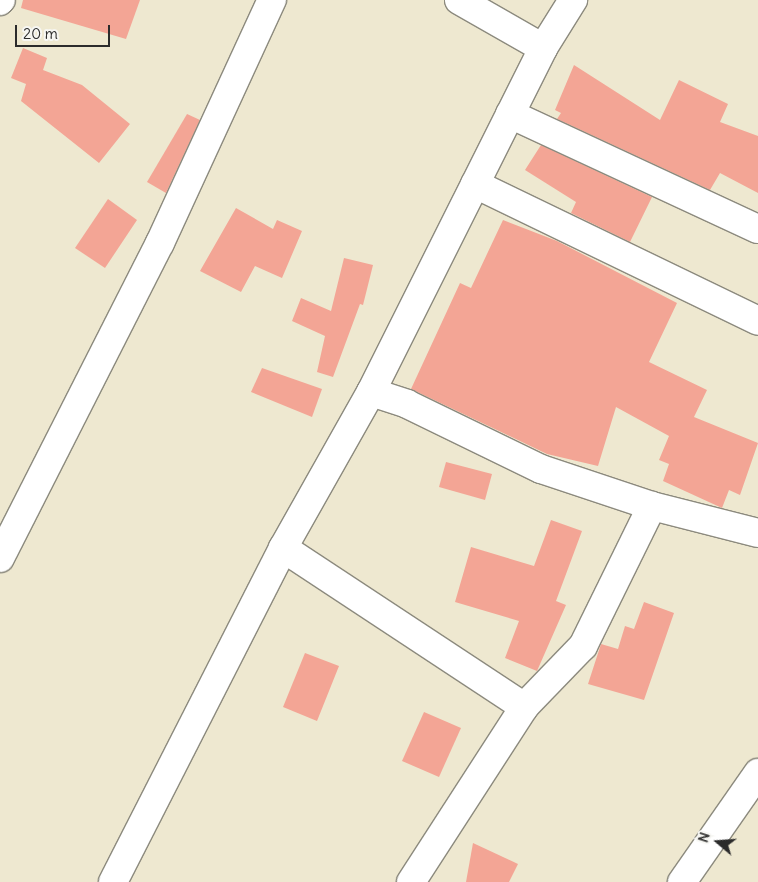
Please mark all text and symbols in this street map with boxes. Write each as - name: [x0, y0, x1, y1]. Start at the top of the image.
- scale bar: [18, 15, 112, 47]
- text: 20 m: [23, 24, 58, 43]
- north arrow: [693, 817, 743, 867]
- text: N: [694, 830, 714, 845]

